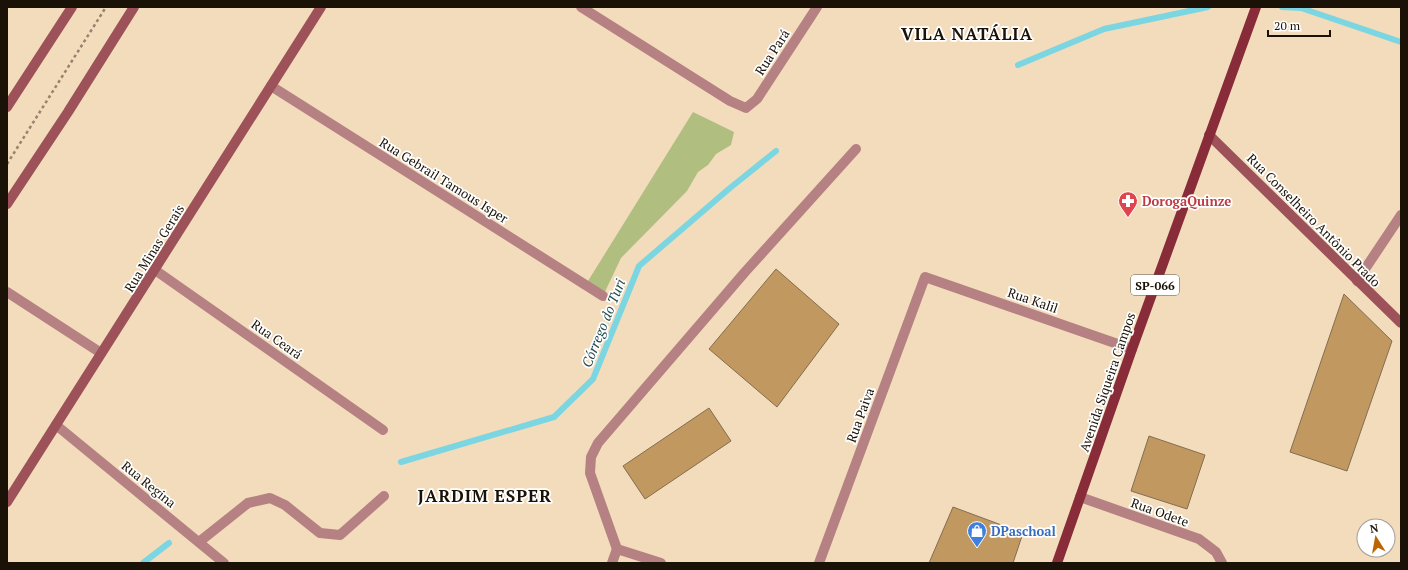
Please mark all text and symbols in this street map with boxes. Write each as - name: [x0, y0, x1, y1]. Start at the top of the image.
- scale bar: [1268, 12, 1330, 38]
- text: 20 m: [1274, 18, 1301, 33]
- district label: VILA NATÁLIA: [901, 22, 1033, 45]
- street label: Rua Pará: [750, 25, 794, 78]
- street label: Rua Gebrail Tamous Isper: [376, 133, 512, 227]
- street label: Rua Conselheiro Antônio Prado: [1243, 149, 1385, 291]
- pharmacy icon: DorogaQuinze: [1117, 190, 1139, 218]
- place label: DorogaQuinze: [1142, 192, 1231, 210]
- street label: Rua Minas Gerais: [120, 201, 188, 295]
- road number: SP-066: [1131, 275, 1179, 295]
- water label: Córrego do Turi: [577, 276, 629, 370]
- street label: Rua Kalil: [1005, 283, 1061, 317]
- street label: Avenida Siqueira Campos: [1075, 310, 1139, 454]
- street label: Rua Ceará: [248, 315, 306, 363]
- street label: Rua Paiva: [842, 385, 878, 445]
- street label: Rua Regina: [118, 457, 180, 512]
- district label: JARDIM ESPER: [418, 484, 552, 507]
- street label: Rua Odete: [1129, 493, 1191, 531]
- north arrow: [1356, 518, 1396, 558]
- shop icon: DPaschoal: [966, 520, 988, 548]
- text: N: [1369, 520, 1380, 536]
- place label: DPaschoal: [991, 522, 1056, 540]

